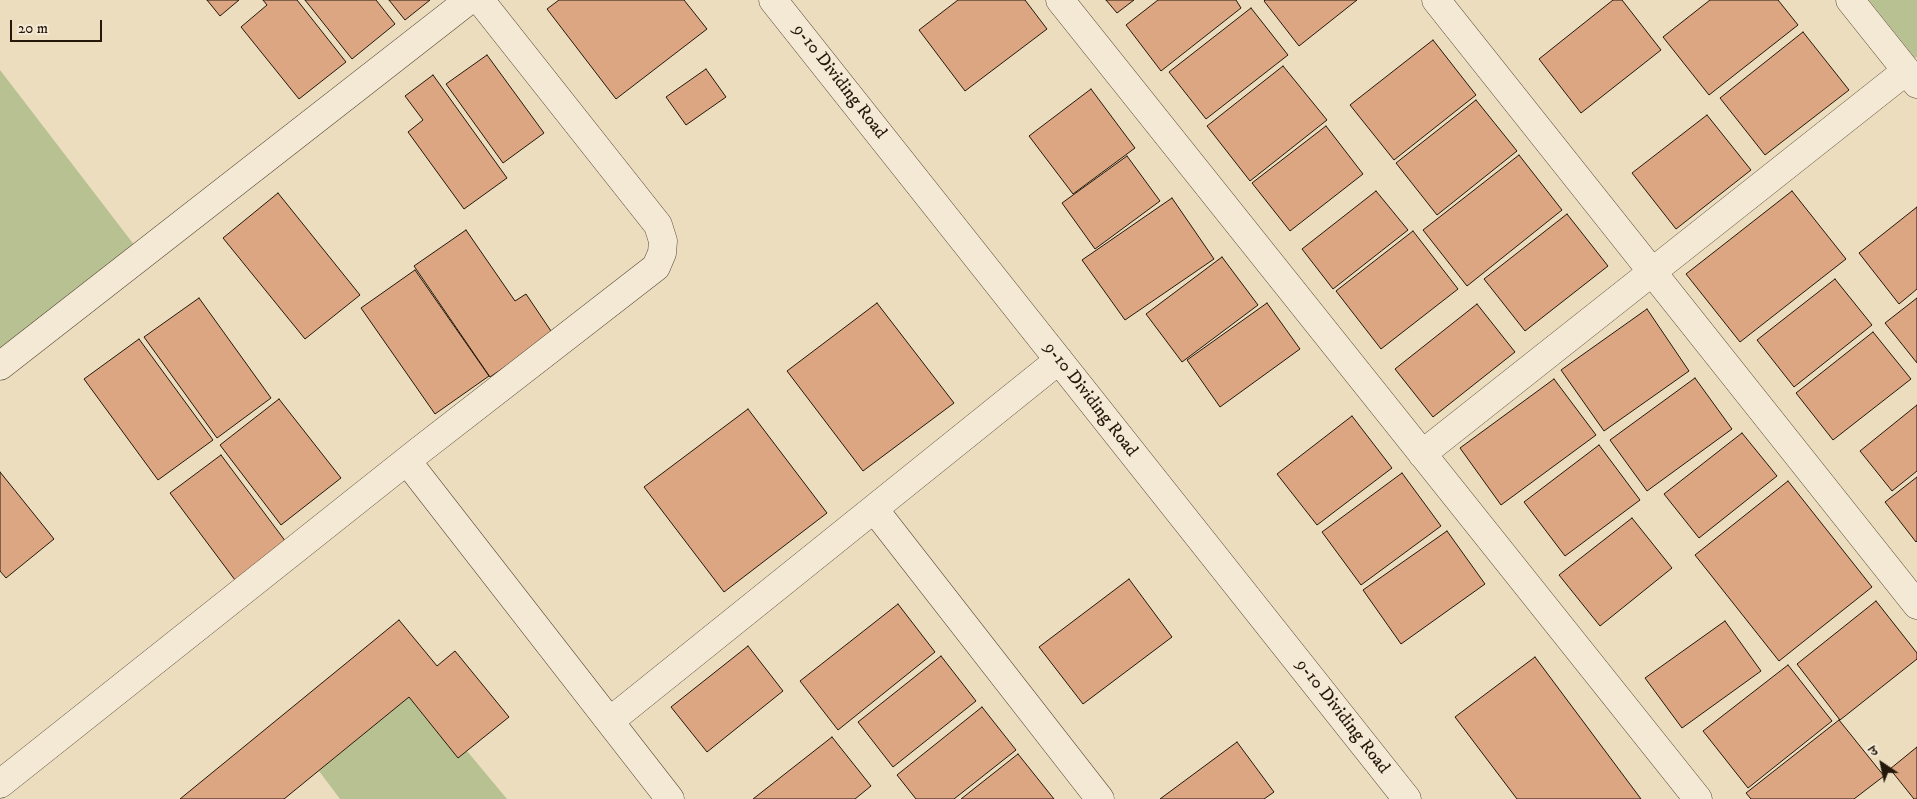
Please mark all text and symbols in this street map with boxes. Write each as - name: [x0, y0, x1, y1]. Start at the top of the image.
- scale bar: [12, 10, 105, 42]
- text: 20 m: [18, 19, 48, 38]
- street label: 9-10 Dividing Road: [787, 20, 891, 144]
- street label: 9-10 Dividing Road: [1038, 338, 1142, 462]
- street label: 9-10 Dividing Road: [1290, 655, 1394, 779]
- north arrow: [1857, 739, 1907, 789]
- text: उ: [1866, 742, 1882, 761]

